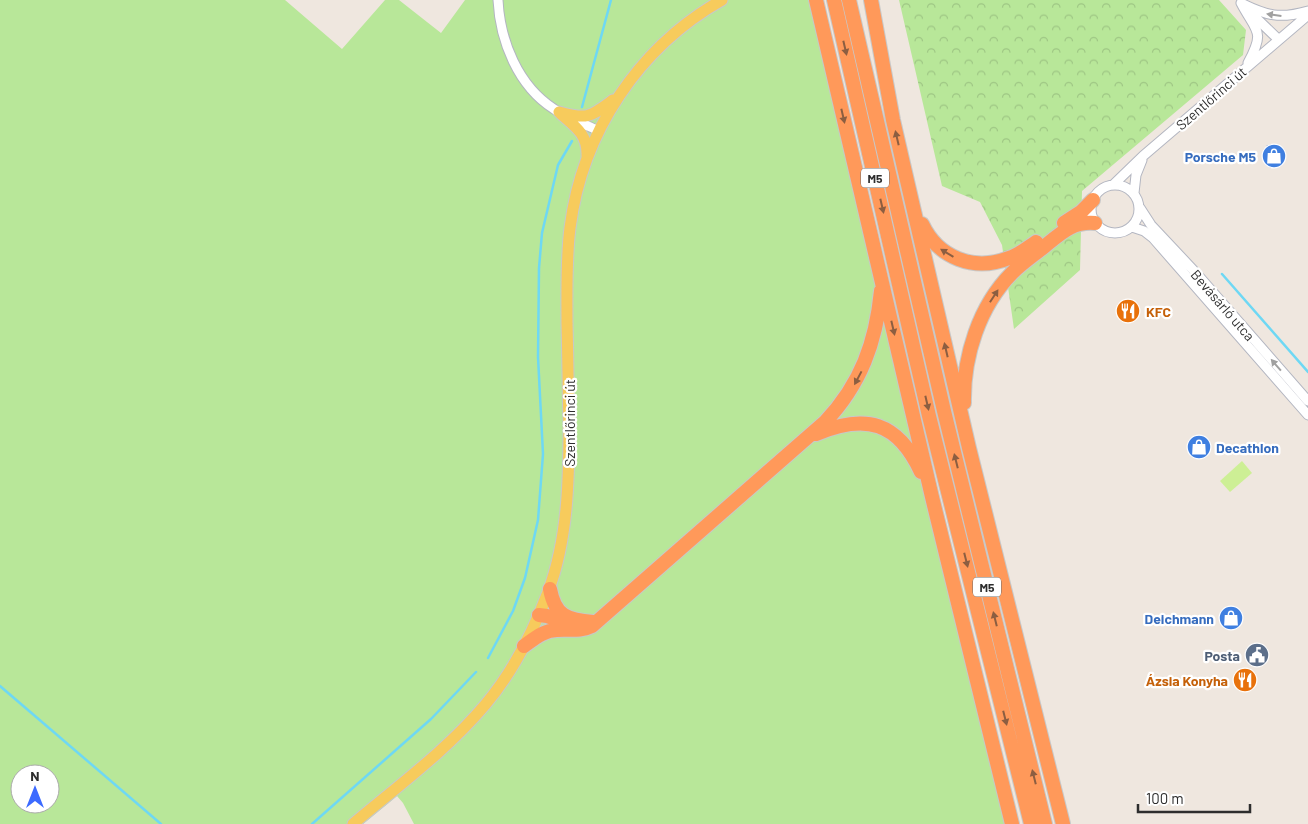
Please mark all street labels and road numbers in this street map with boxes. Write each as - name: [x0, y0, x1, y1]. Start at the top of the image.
- street label: Szentlőrinci út: [1172, 63, 1250, 133]
- road number: M5: [861, 168, 889, 188]
- street label: Bevásárló utca: [1187, 266, 1259, 344]
- street label: Szentlőrinci út: [561, 379, 578, 467]
- road number: M5: [973, 578, 1001, 596]

